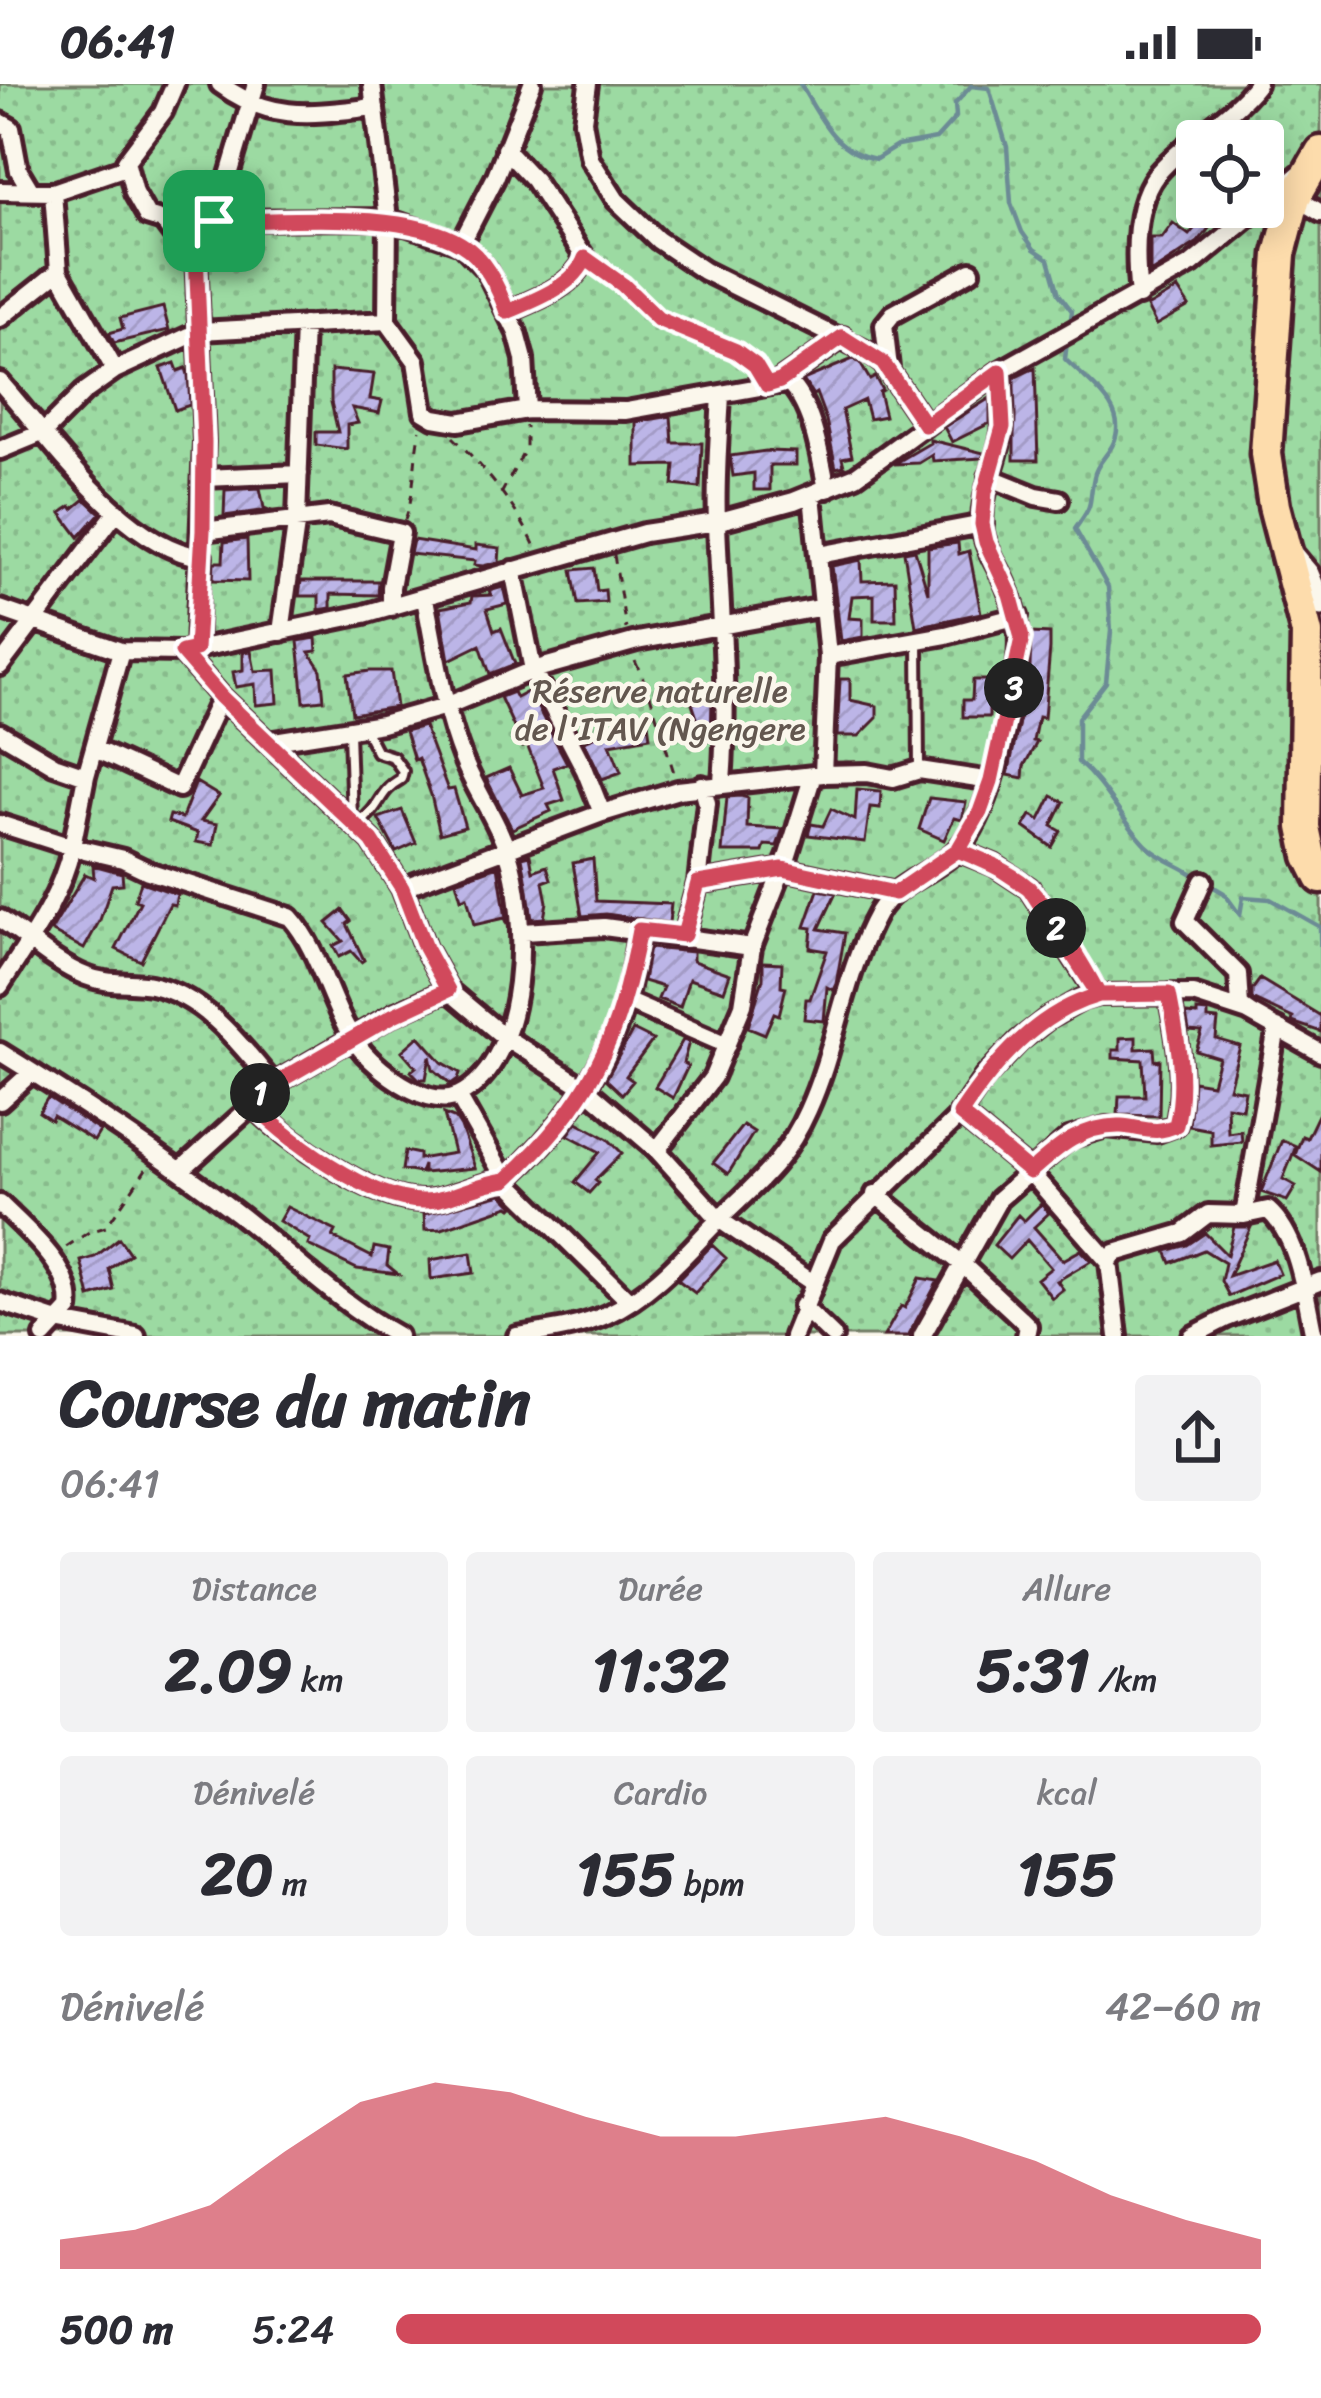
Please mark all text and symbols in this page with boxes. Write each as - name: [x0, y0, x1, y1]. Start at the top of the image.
- text: 06:41: [60, 2, 175, 82]
- map controls: [1176, 120, 1284, 228]
- button: locate: [1176, 120, 1284, 228]
- pin: [163, 170, 265, 272]
- icon: arrive: [181, 188, 247, 254]
- pin: 3: [984, 658, 1044, 718]
- text: 3: [1005, 659, 1023, 717]
- park label: Réserve naturelle de l'ITAV (Ngengere: [514, 662, 806, 758]
- pin: 2: [1026, 898, 1086, 958]
- text: 2: [1046, 899, 1066, 957]
- pin: 1: [230, 1063, 290, 1123]
- text: 1: [253, 1064, 267, 1122]
- text: Course du matin: [60, 1345, 531, 1462]
- button: share: [1135, 1375, 1261, 1501]
- text: 06:41: [60, 1449, 160, 1518]
- text: Distance: [192, 1560, 317, 1618]
- text: Durée: [618, 1560, 703, 1618]
- text: Allure: [1023, 1560, 1111, 1618]
- text: 2.09: [165, 1618, 292, 1724]
- text: 11:32: [592, 1618, 729, 1724]
- text: 5:31: [976, 1618, 1090, 1724]
- text: km: [292, 1651, 344, 1709]
- text: /km: [1090, 1651, 1157, 1709]
- text: Dénivelé: [193, 1764, 315, 1822]
- text: Cardio: [614, 1764, 707, 1822]
- text: kcal: [1037, 1764, 1097, 1822]
- text: 20: [201, 1822, 273, 1928]
- text: 155: [576, 1822, 675, 1928]
- text: 155: [1017, 1822, 1116, 1928]
- text: m: [273, 1855, 307, 1913]
- text: bpm: [675, 1855, 745, 1913]
- text: Dénivelé: [60, 1972, 205, 2041]
- text: 42–60 m: [1105, 1972, 1261, 2041]
- text: 500 m: [60, 2295, 173, 2364]
- text: 5:24: [252, 2295, 335, 2364]

